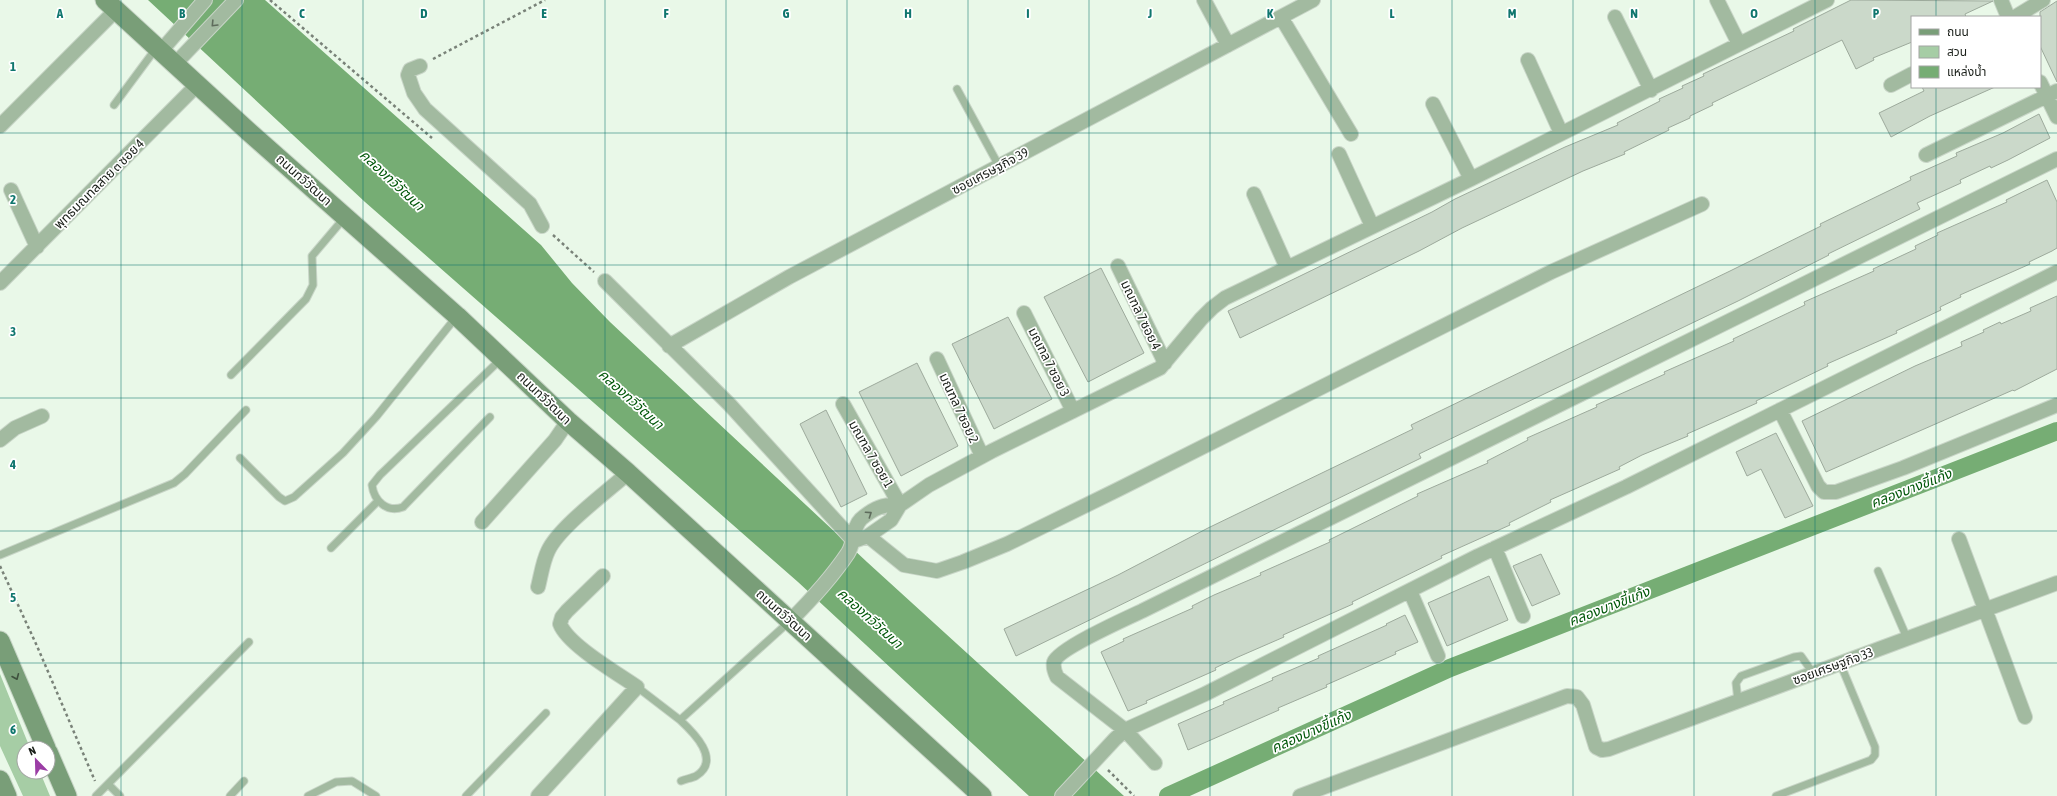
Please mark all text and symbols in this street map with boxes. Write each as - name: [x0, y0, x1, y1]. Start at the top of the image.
- text: A: [56, 6, 64, 21]
- text: B: [179, 6, 186, 21]
- text: C: [299, 6, 305, 21]
- text: D: [420, 6, 428, 21]
- text: E: [541, 6, 547, 21]
- text: F: [663, 6, 669, 21]
- text: G: [783, 6, 790, 21]
- text: H: [904, 6, 912, 21]
- text: I: [1026, 6, 1030, 21]
- text: J: [1147, 6, 1152, 21]
- text: K: [1267, 6, 1274, 21]
- text: L: [1389, 6, 1395, 21]
- text: M: [1508, 6, 1517, 21]
- text: N: [1630, 6, 1638, 21]
- text: O: [1750, 6, 1758, 21]
- text: P: [1873, 6, 1880, 21]
- legend: [1911, 16, 2041, 88]
- one-way arrow: [211, 19, 219, 27]
- text: ถนน: [1947, 25, 1969, 39]
- text: สวน: [1947, 45, 1967, 59]
- text: 1: [10, 59, 16, 74]
- text: แหล่งน้ำ: [1947, 63, 1986, 79]
- street label: พุทธมณทลสาย ๓ ซอย 4: [51, 136, 147, 232]
- street label: ซอยเศรษฐกิจ 39: [949, 144, 1031, 198]
- water label: คลองทวีวัฒนา: [357, 146, 428, 214]
- street label: ถนนทวีวัฒนา: [273, 151, 335, 209]
- text: 2: [10, 192, 16, 207]
- street label: มณฑล 7 ซอย 4: [1118, 278, 1164, 352]
- text: 3: [10, 324, 16, 339]
- street label: มณฑล 7 ซอย 3: [1025, 325, 1073, 399]
- water label: คลองทวีวัฒนา: [595, 366, 668, 433]
- street label: ถนนทวีวัฒนา: [514, 368, 574, 428]
- street label: มณฑล 7 ซอย 2: [936, 371, 982, 445]
- street label: มณฑล 7 ซอย 1: [846, 418, 896, 490]
- text: 4: [9, 457, 16, 472]
- water label: คลองบางขี้แก้ง: [1868, 463, 1955, 511]
- one-way arrow: [865, 511, 872, 519]
- water label: คลองบางขี้แก้ง: [1566, 581, 1653, 629]
- water label: คลองทวีวัฒนา: [834, 585, 907, 652]
- street label: ถนนทวีวัฒนา: [753, 586, 815, 644]
- text: 5: [10, 590, 16, 605]
- street label: ซอยเศรษฐกิจ 33: [1791, 644, 1875, 688]
- one-way arrow: [11, 673, 19, 680]
- water label: คลองบางขี้แก้ง: [1268, 704, 1355, 756]
- text: 6: [10, 722, 16, 737]
- north arrow: [16, 740, 56, 780]
- text: N: [27, 744, 37, 758]

